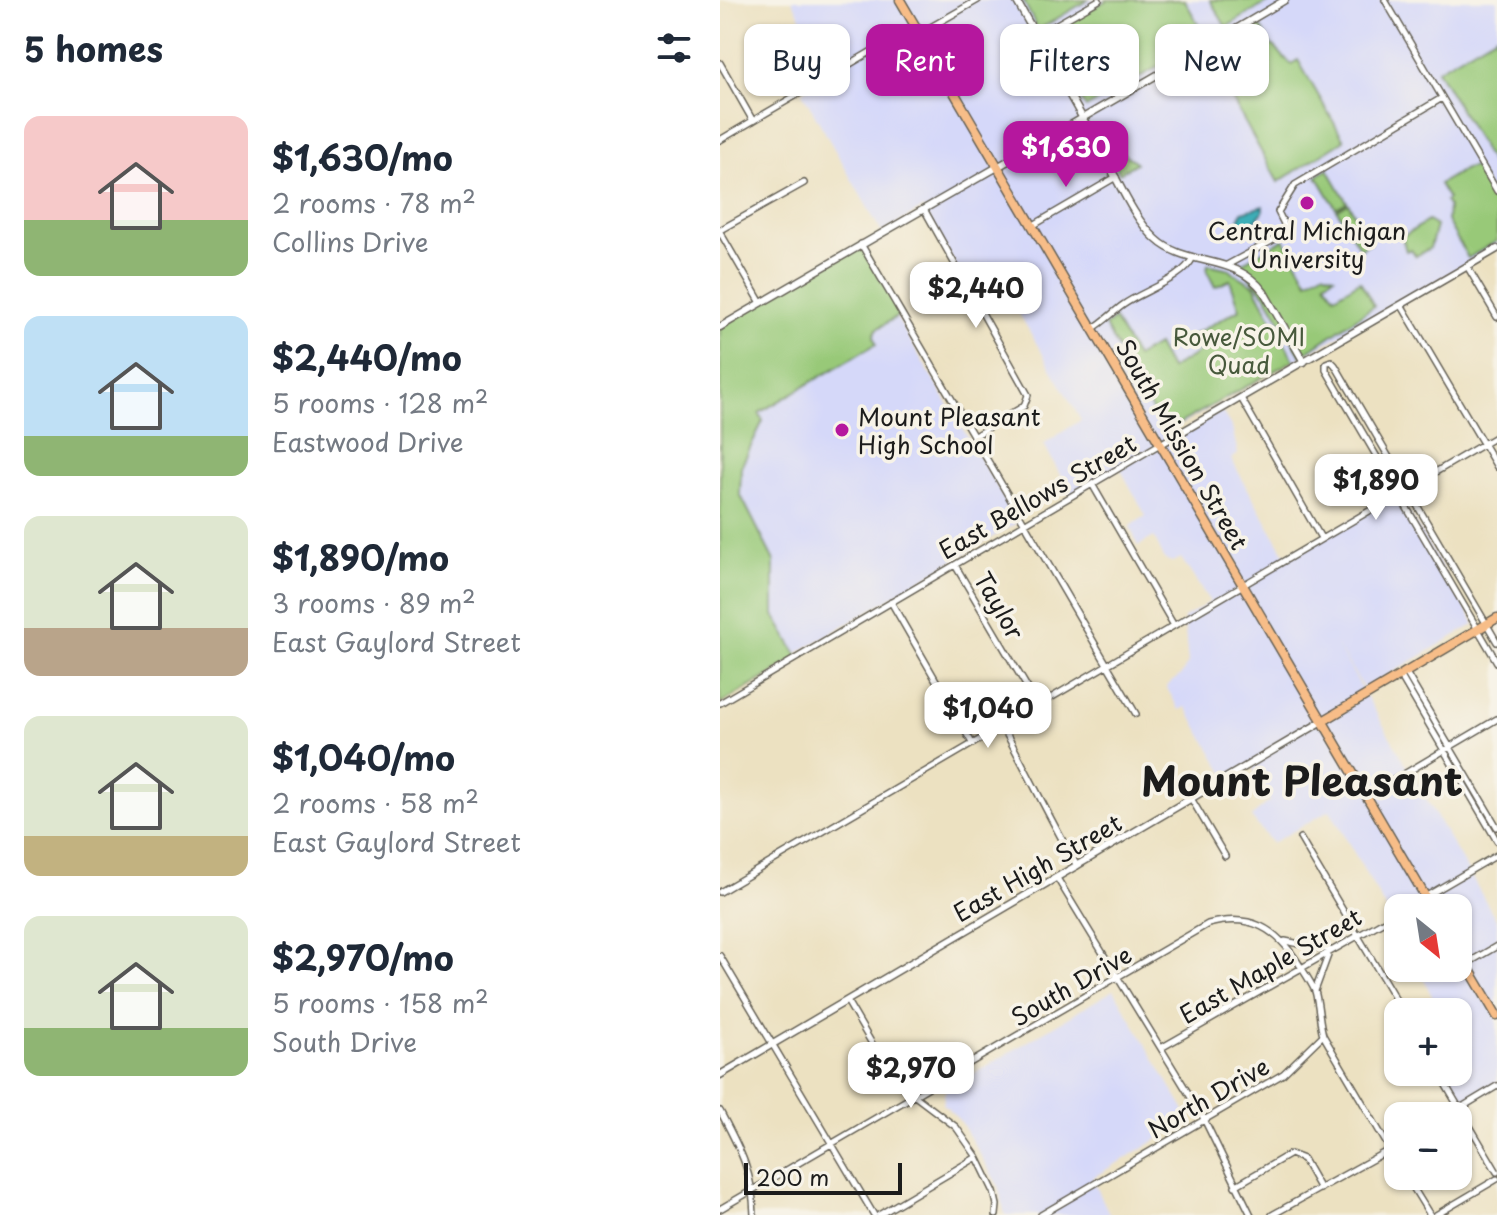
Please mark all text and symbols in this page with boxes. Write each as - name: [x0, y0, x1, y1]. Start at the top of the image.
- text: 5 homes: [24, 22, 163, 74]
- chip: Buy: [744, 24, 850, 96]
- chip: Rent: [866, 24, 984, 96]
- chip: Filters: [1000, 24, 1139, 96]
- chip: New: [1155, 24, 1269, 96]
- icon: filters: [652, 26, 696, 70]
- pin: $1,630: [1001, 121, 1131, 189]
- text: $1,630: [1021, 127, 1111, 166]
- text: $1,630/mo: [272, 131, 453, 183]
- icon: home: [88, 148, 184, 244]
- text: 2 rooms · 78 m²: [272, 183, 476, 222]
- marker: Central Michigan University: [1298, 194, 1316, 212]
- place label: Central Michigan University: [1208, 212, 1406, 276]
- text: Collins Drive: [272, 222, 429, 261]
- pin: $2,440: [911, 262, 1041, 330]
- text: $2,440: [928, 268, 1024, 307]
- park label: Rowe/SOMI Quad: [1173, 318, 1305, 382]
- text: $2,440/mo: [272, 331, 462, 383]
- street label: South Mission Street: [1108, 332, 1258, 556]
- icon: home: [88, 348, 184, 444]
- text: 5 rooms · 128 m²: [272, 383, 488, 422]
- place label: Mount Pleasant High School: [858, 398, 1041, 462]
- marker: Mount Pleasant High School: [833, 421, 851, 439]
- text: Eastwood Drive: [272, 422, 464, 461]
- street label: East Bellows Street: [932, 425, 1143, 567]
- pin: $1,890: [1311, 454, 1441, 522]
- text: $1,890: [1333, 460, 1419, 499]
- text: $1,890/mo: [272, 531, 449, 583]
- icon: home: [88, 548, 184, 644]
- street label: Taylor: [966, 564, 1034, 647]
- text: 3 rooms · 89 m²: [272, 583, 476, 622]
- text: East Gaylord Street: [272, 622, 521, 661]
- pin: $1,040: [923, 682, 1053, 750]
- text: $1,040: [942, 688, 1034, 727]
- text: $1,040/mo: [272, 731, 455, 783]
- icon: home: [88, 748, 184, 844]
- district label: Mount Pleasant: [1141, 749, 1463, 810]
- text: 2 rooms · 58 m²: [272, 783, 479, 822]
- street label: East High Street: [946, 804, 1128, 930]
- text: East Gaylord Street: [272, 822, 521, 861]
- north arrow: [1384, 894, 1472, 982]
- map controls: [1384, 894, 1472, 1190]
- street label: East Maple Street: [1172, 898, 1368, 1032]
- text: $2,970/mo: [272, 931, 454, 983]
- street label: South Drive: [1004, 936, 1138, 1034]
- icon: home: [88, 948, 184, 1044]
- text: 5 rooms · 158 m²: [272, 983, 489, 1022]
- button: +: [1384, 998, 1472, 1086]
- text: South Drive: [272, 1022, 417, 1061]
- pin: $2,970: [846, 1042, 976, 1110]
- text: $2,970: [866, 1048, 956, 1087]
- street label: North Drive: [1140, 1048, 1276, 1146]
- button: −: [1384, 1102, 1472, 1190]
- scale bar: [744, 1159, 902, 1195]
- text: 200 m: [756, 1160, 829, 1193]

